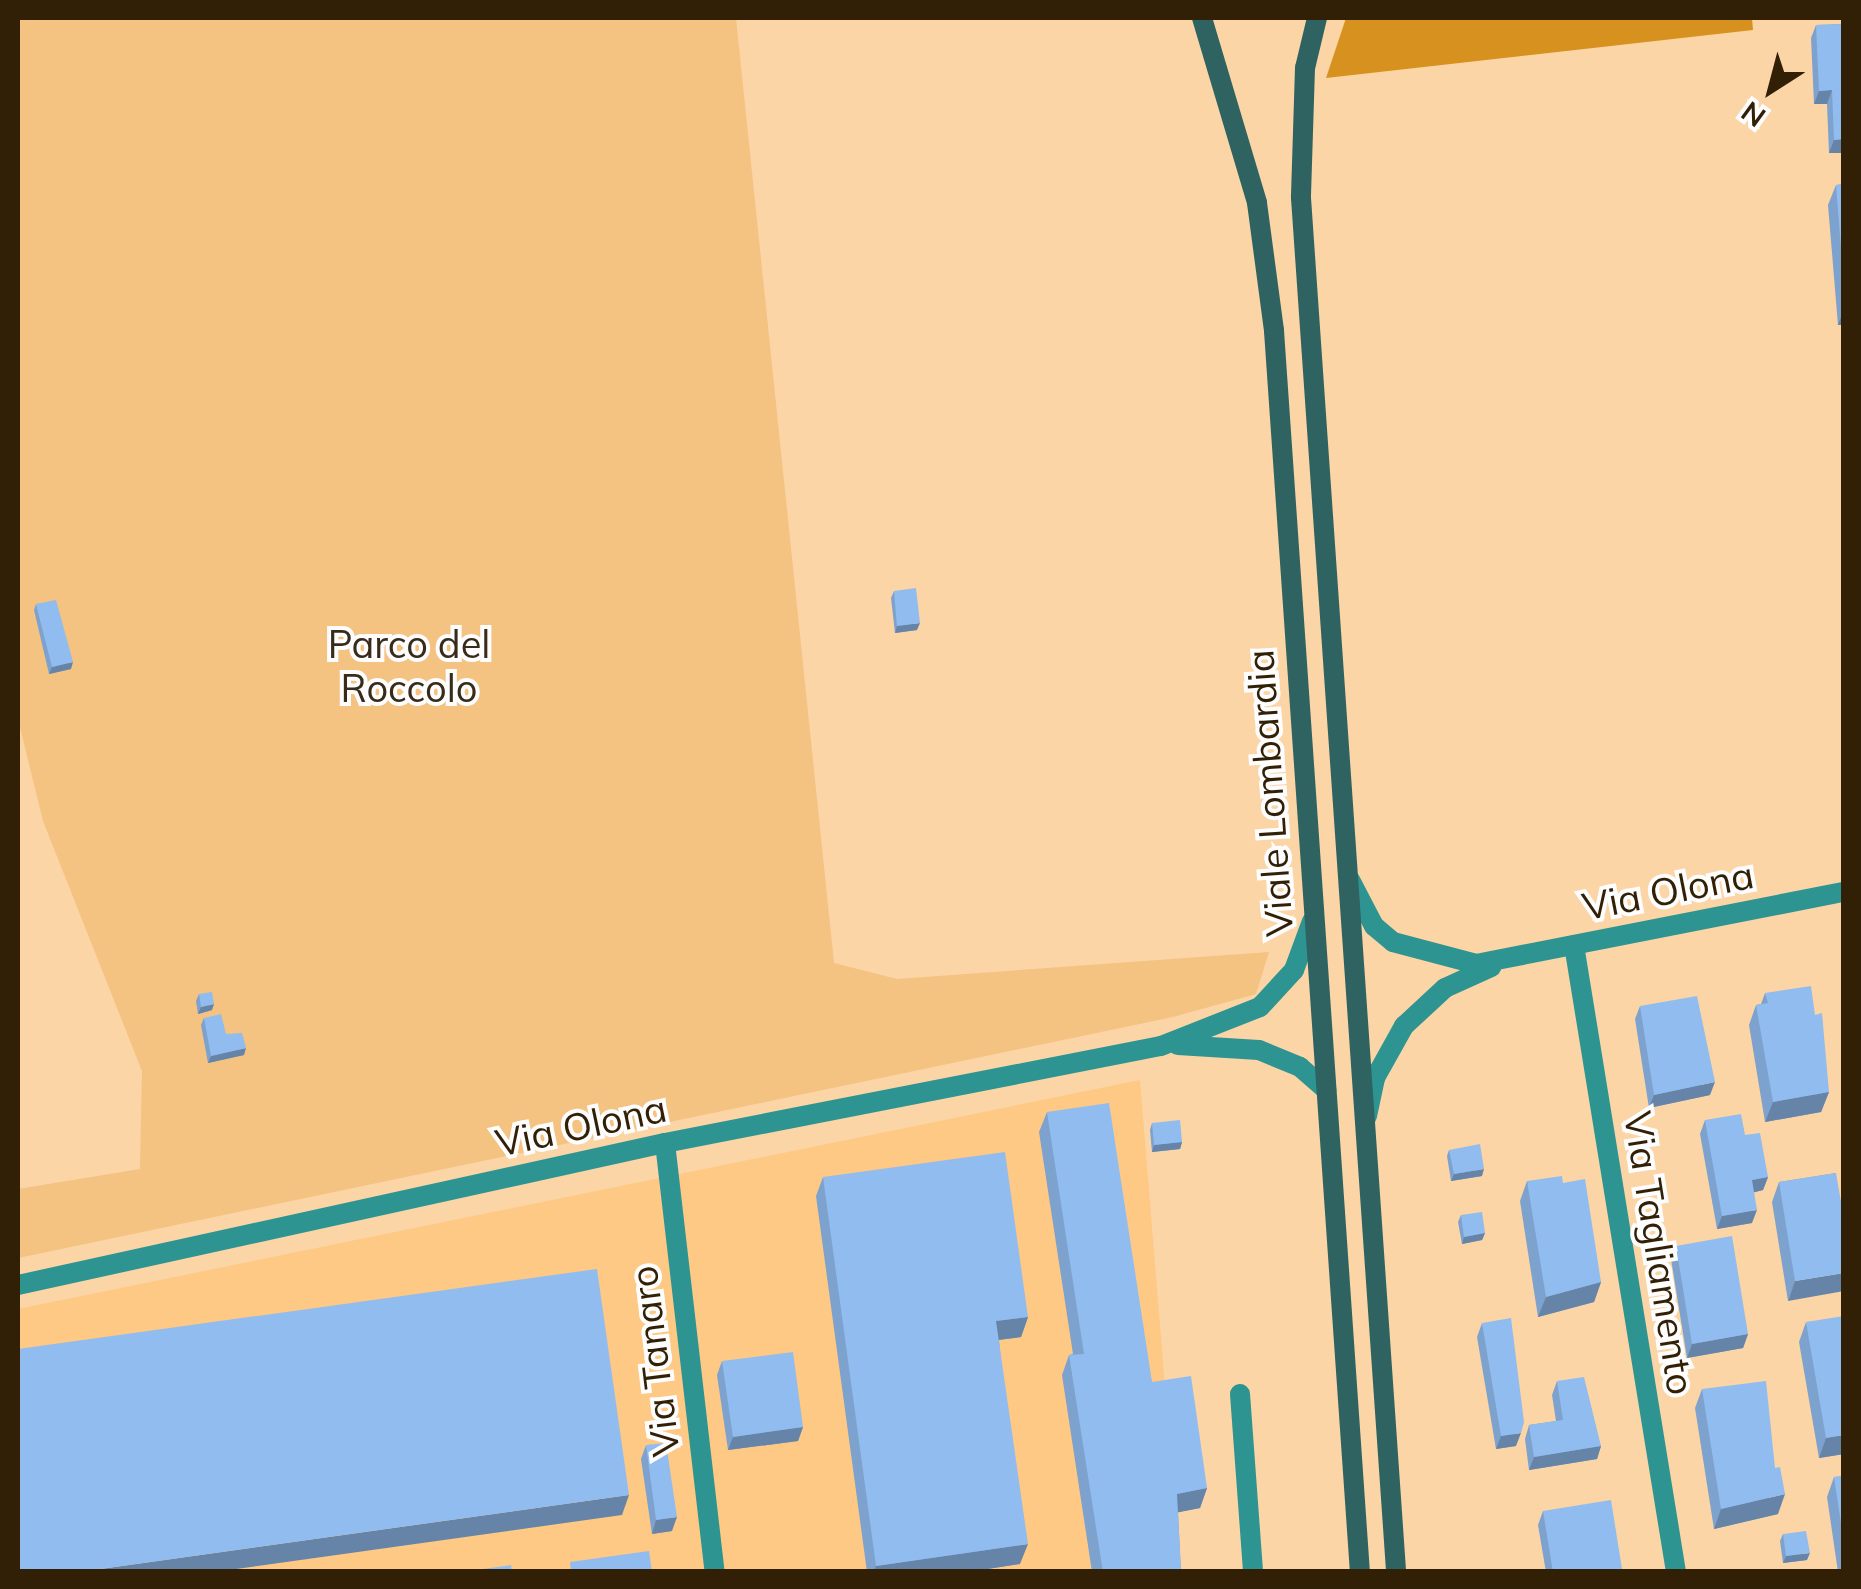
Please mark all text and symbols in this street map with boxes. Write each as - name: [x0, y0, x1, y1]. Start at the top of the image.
- north arrow: [1721, 40, 1821, 140]
- text: N: [1734, 94, 1772, 135]
- park label: Parco del Roccolo: [328, 622, 490, 712]
- street label: Viale Lombardia: [1237, 648, 1303, 938]
- street label: Via Olona: [1579, 852, 1757, 930]
- street label: Via Olona: [491, 1086, 671, 1166]
- street label: Via Tagliamento: [1614, 1108, 1704, 1398]
- street label: Via Tanaro: [621, 1263, 689, 1459]

